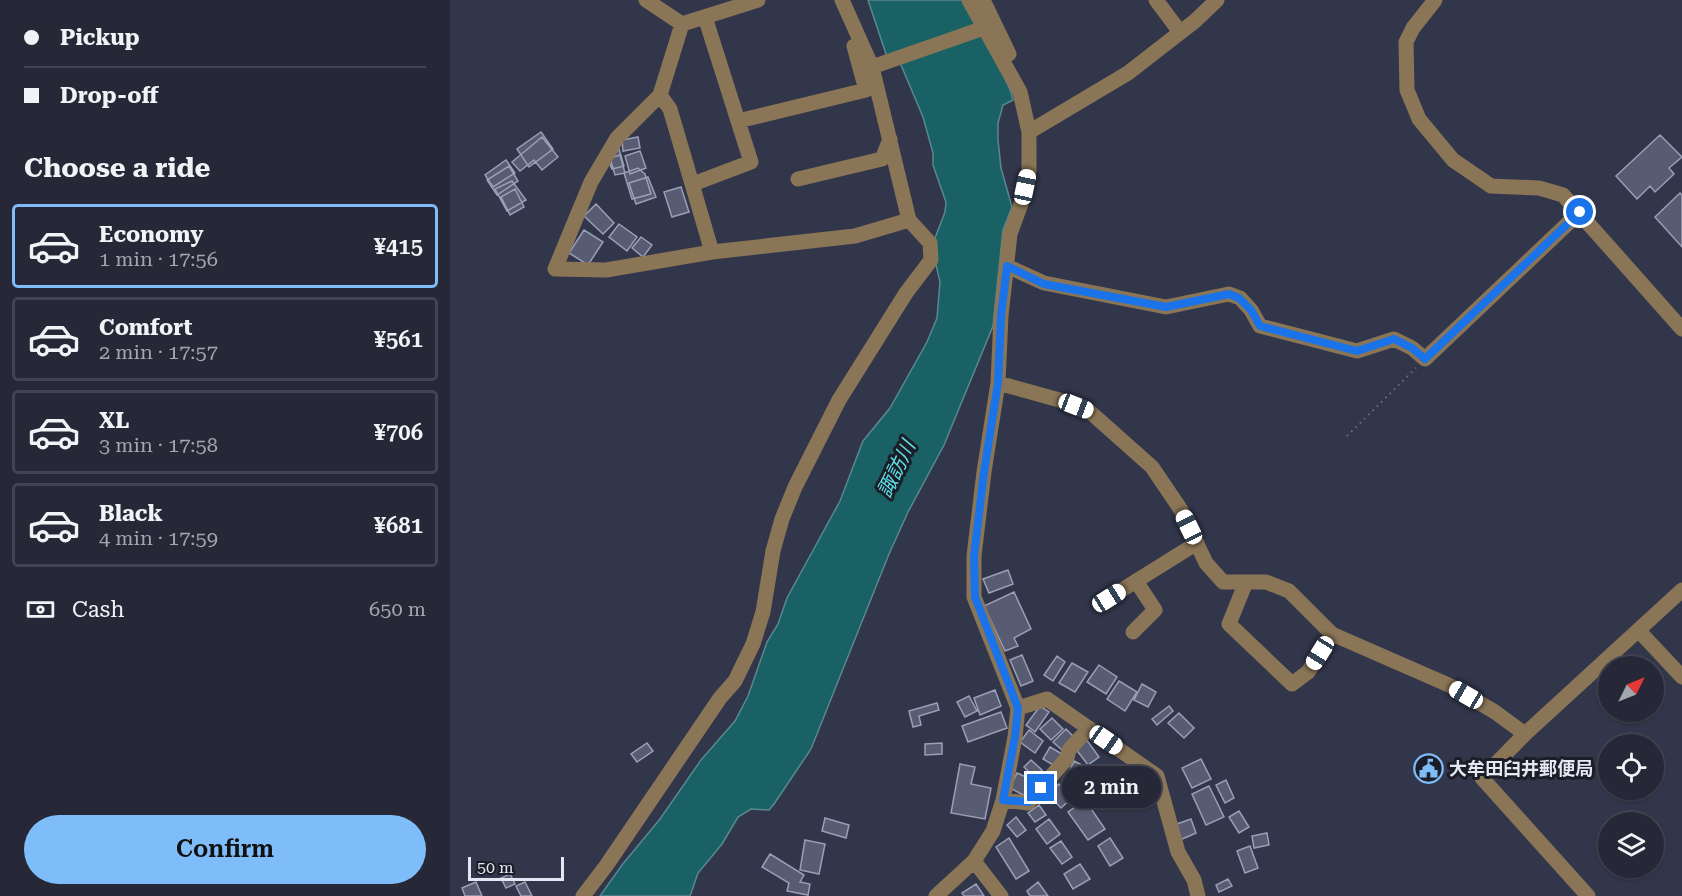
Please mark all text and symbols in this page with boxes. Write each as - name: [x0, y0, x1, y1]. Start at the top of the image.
- text: Pickup: [60, 25, 140, 50]
- text: Drop-off: [60, 83, 158, 108]
- text: Choose a ride: [24, 152, 210, 184]
- car: [1012, 168, 1038, 206]
- route start: [1566, 198, 1593, 225]
- icon: car: [27, 219, 81, 273]
- text: Economy: [99, 222, 203, 247]
- text: ¥415: [374, 234, 423, 259]
- text: 1 min · 17:56: [99, 247, 218, 271]
- icon: car: [27, 312, 81, 366]
- text: Comfort: [99, 315, 192, 340]
- text: ¥561: [374, 327, 423, 352]
- text: 2 min · 17:57: [99, 340, 218, 364]
- car: [1056, 391, 1096, 421]
- icon: car: [27, 405, 81, 459]
- text: XL: [99, 408, 129, 433]
- text: ¥706: [374, 420, 423, 445]
- text: 3 min · 17:58: [99, 433, 218, 457]
- water label: 諏訪川: [872, 435, 921, 501]
- icon: car: [27, 498, 81, 552]
- text: Black: [99, 501, 163, 526]
- car: [1173, 507, 1205, 547]
- text: ¥681: [374, 513, 423, 538]
- text: 4 min · 17:59: [99, 526, 218, 550]
- car: [1089, 581, 1129, 615]
- icon: cash: [24, 593, 57, 626]
- text: Cash: [72, 597, 124, 622]
- text: 650 m: [369, 597, 426, 621]
- car: [1303, 633, 1337, 673]
- north arrow: [1598, 656, 1664, 722]
- map controls: [1598, 656, 1664, 878]
- car: [1446, 678, 1486, 712]
- car: [1086, 722, 1126, 758]
- button: locate: [1598, 734, 1664, 800]
- public building icon: 大牟田臼井郵便局: [1412, 753, 1444, 785]
- place label: 大牟田臼井郵便局: [1449, 758, 1593, 779]
- callout: 2 min: [1062, 767, 1161, 809]
- route end: [1027, 774, 1054, 801]
- text: 2 min: [1084, 775, 1139, 799]
- button: layers: [1598, 812, 1664, 878]
- button: Confirm: [24, 815, 426, 884]
- scale bar: [468, 854, 564, 882]
- text: 50 m: [477, 858, 514, 877]

